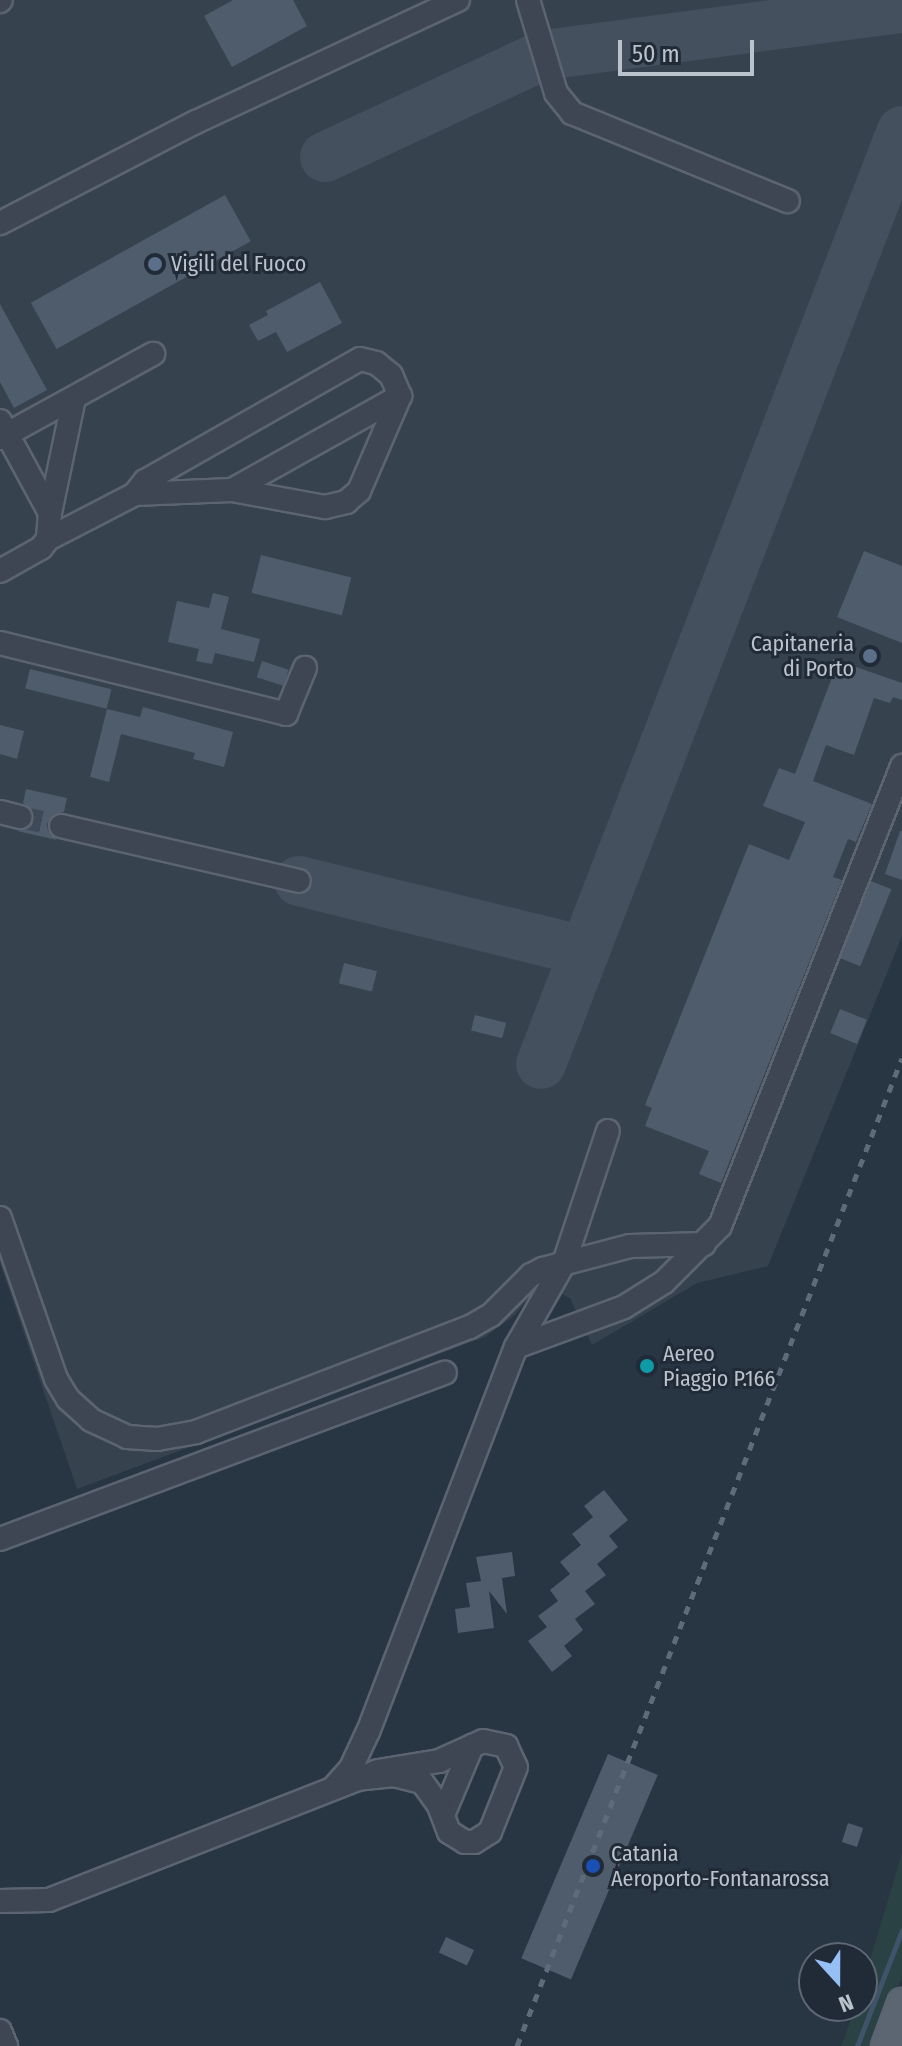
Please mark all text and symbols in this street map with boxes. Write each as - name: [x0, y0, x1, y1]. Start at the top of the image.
- scale bar: [622, 24, 758, 74]
- text: 50 m: [632, 40, 680, 68]
- place label: Vigili del Fuoco: [171, 251, 306, 277]
- marker: Vigili del Fuoco: [146, 255, 164, 273]
- place label: Capitaneria di Porto: [751, 630, 854, 682]
- marker: Capitaneria di Porto: [861, 647, 879, 665]
- place label: Aereo Piaggio P.166: [663, 1340, 775, 1392]
- marker: Aereo Piaggio P.166: [638, 1357, 656, 1375]
- place label: Catania Aeroporto-Fontanarossa: [611, 1840, 830, 1892]
- marker: Catania Aeroporto-Fontanarossa: [582, 1855, 604, 1877]
- north arrow: [798, 1942, 878, 2022]
- text: N: [835, 1988, 857, 2018]

